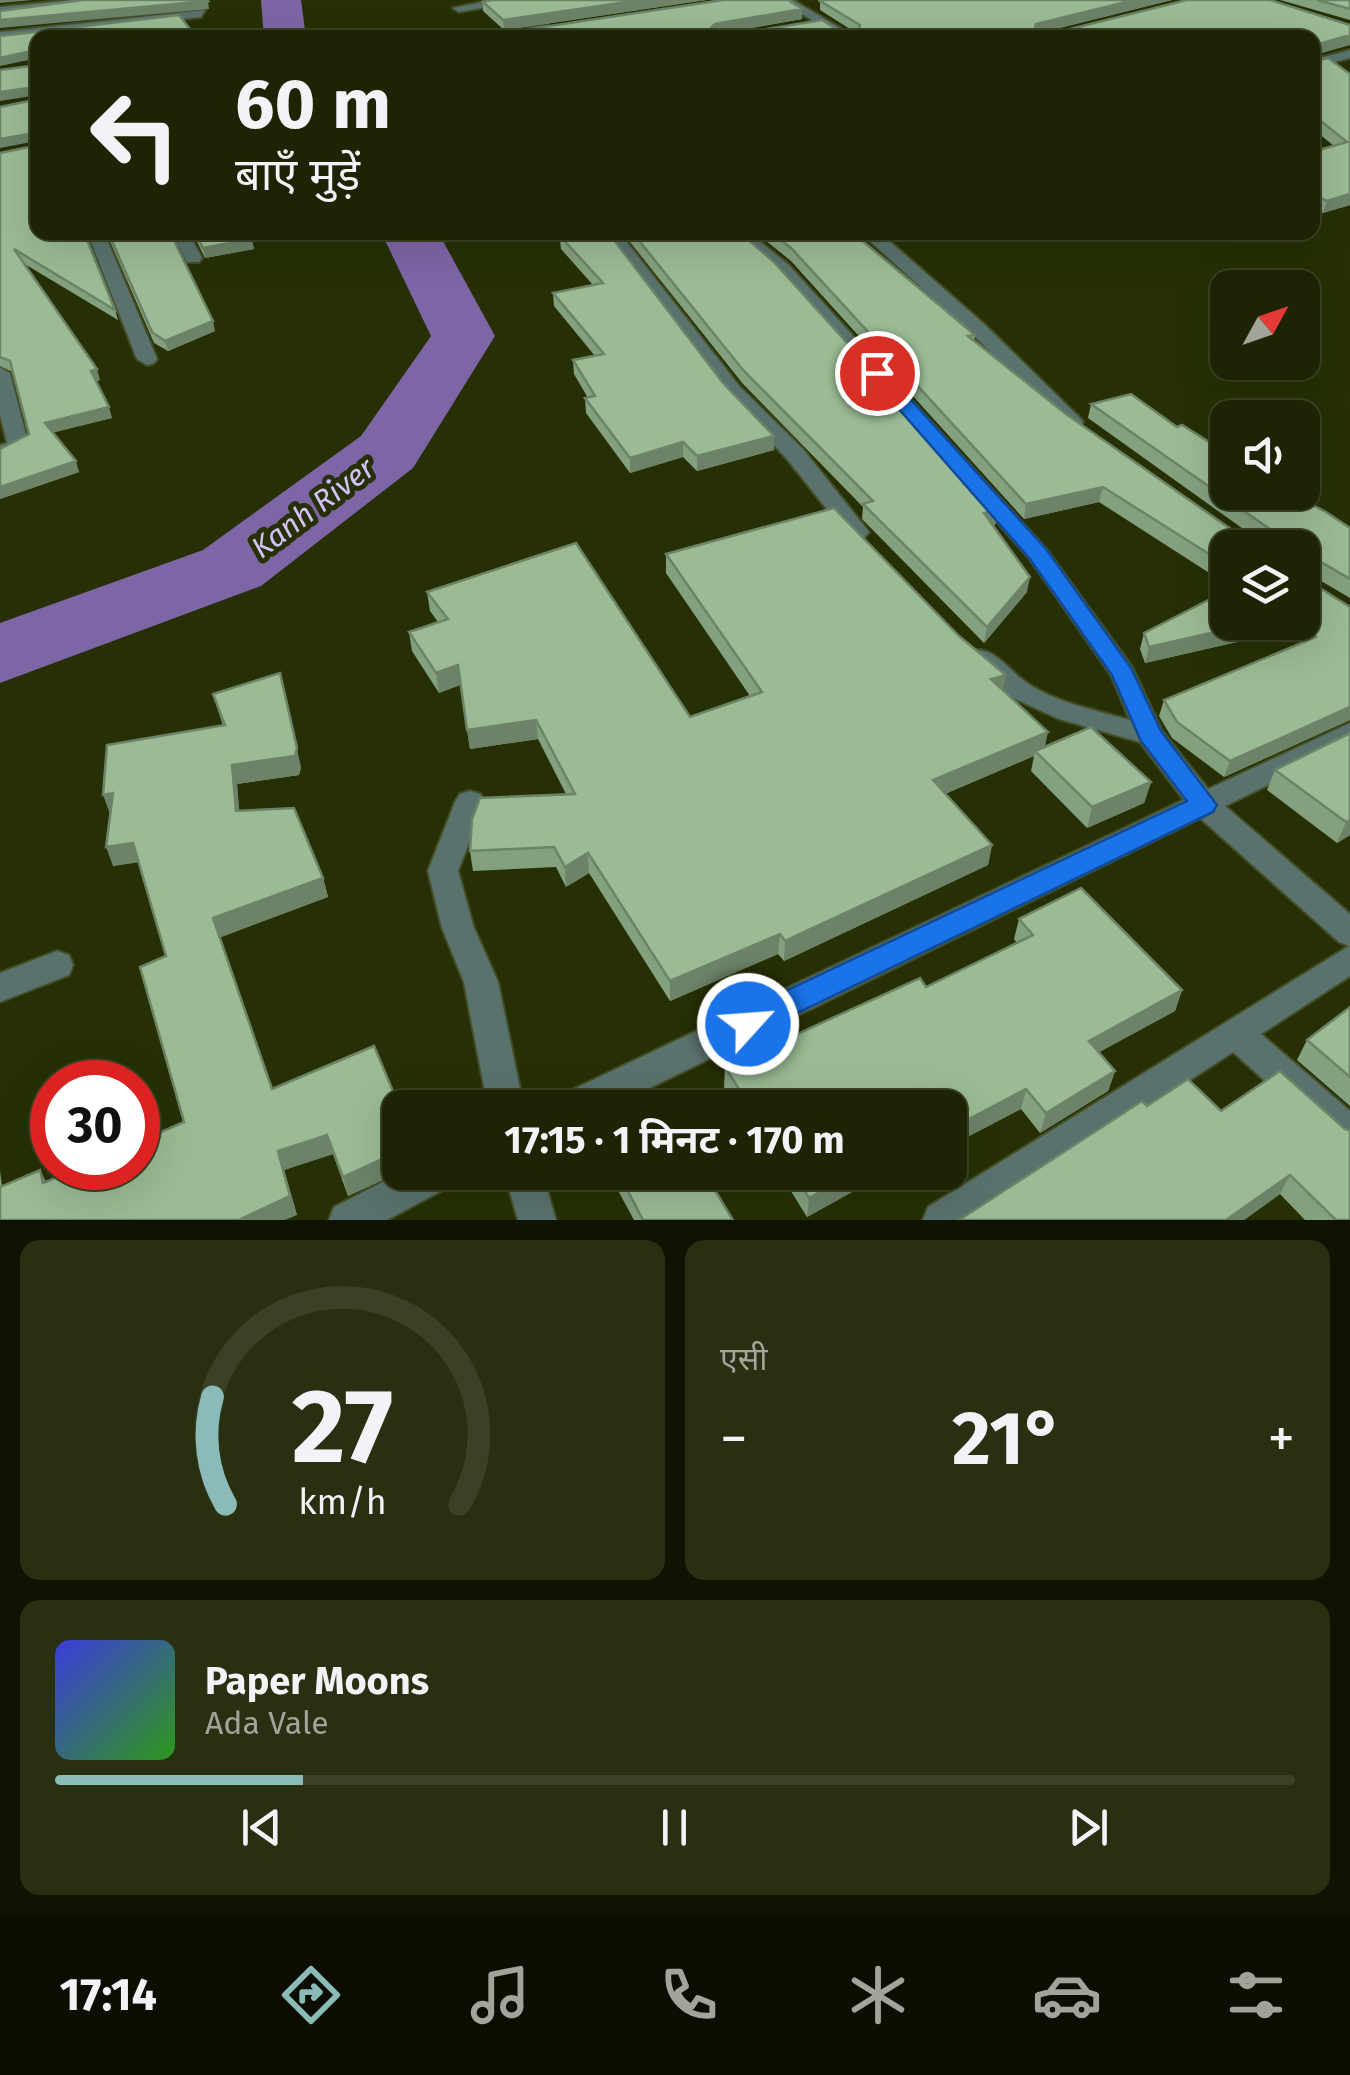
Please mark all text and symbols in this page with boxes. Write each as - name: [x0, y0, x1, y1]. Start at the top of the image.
- text: 60 m: [235, 63, 391, 147]
- icon: left: [70, 70, 200, 200]
- text: बाएँ मुड़ें: [235, 148, 360, 202]
- north arrow: [1210, 270, 1320, 380]
- map controls: [1210, 270, 1320, 640]
- pin: [835, 331, 920, 416]
- icon: arrive: [850, 346, 905, 401]
- button: sound: [1210, 400, 1320, 510]
- water label: Kanh River: [244, 449, 383, 566]
- button: layers: [1210, 530, 1320, 640]
- position arrow: [696, 972, 800, 1076]
- speed limit sign: 30: [30, 1060, 160, 1190]
- text: 17:15 · 1 मिनट · 170 m: [504, 1117, 845, 1163]
- text: एसी: [720, 1340, 768, 1378]
- text: 27: [292, 1365, 393, 1490]
- text: 21°: [952, 1394, 1063, 1484]
- text: −: [720, 1406, 748, 1472]
- text: +: [1268, 1406, 1295, 1472]
- text: km/h: [298, 1481, 387, 1523]
- text: Paper Moons: [205, 1658, 429, 1704]
- text: Ada Vale: [205, 1704, 329, 1742]
- icon: previous: [234, 1800, 289, 1855]
- icon: pause: [647, 1800, 702, 1855]
- icon: next: [1061, 1800, 1116, 1855]
- icon: directions: [276, 1960, 346, 2030]
- icon: music: [465, 1960, 535, 2030]
- icon: phone: [654, 1960, 724, 2030]
- icon: climate: [843, 1960, 913, 2030]
- icon: car: [1032, 1960, 1102, 2030]
- icon: filters: [1221, 1960, 1291, 2030]
- text: 17:14: [59, 1968, 157, 2022]

